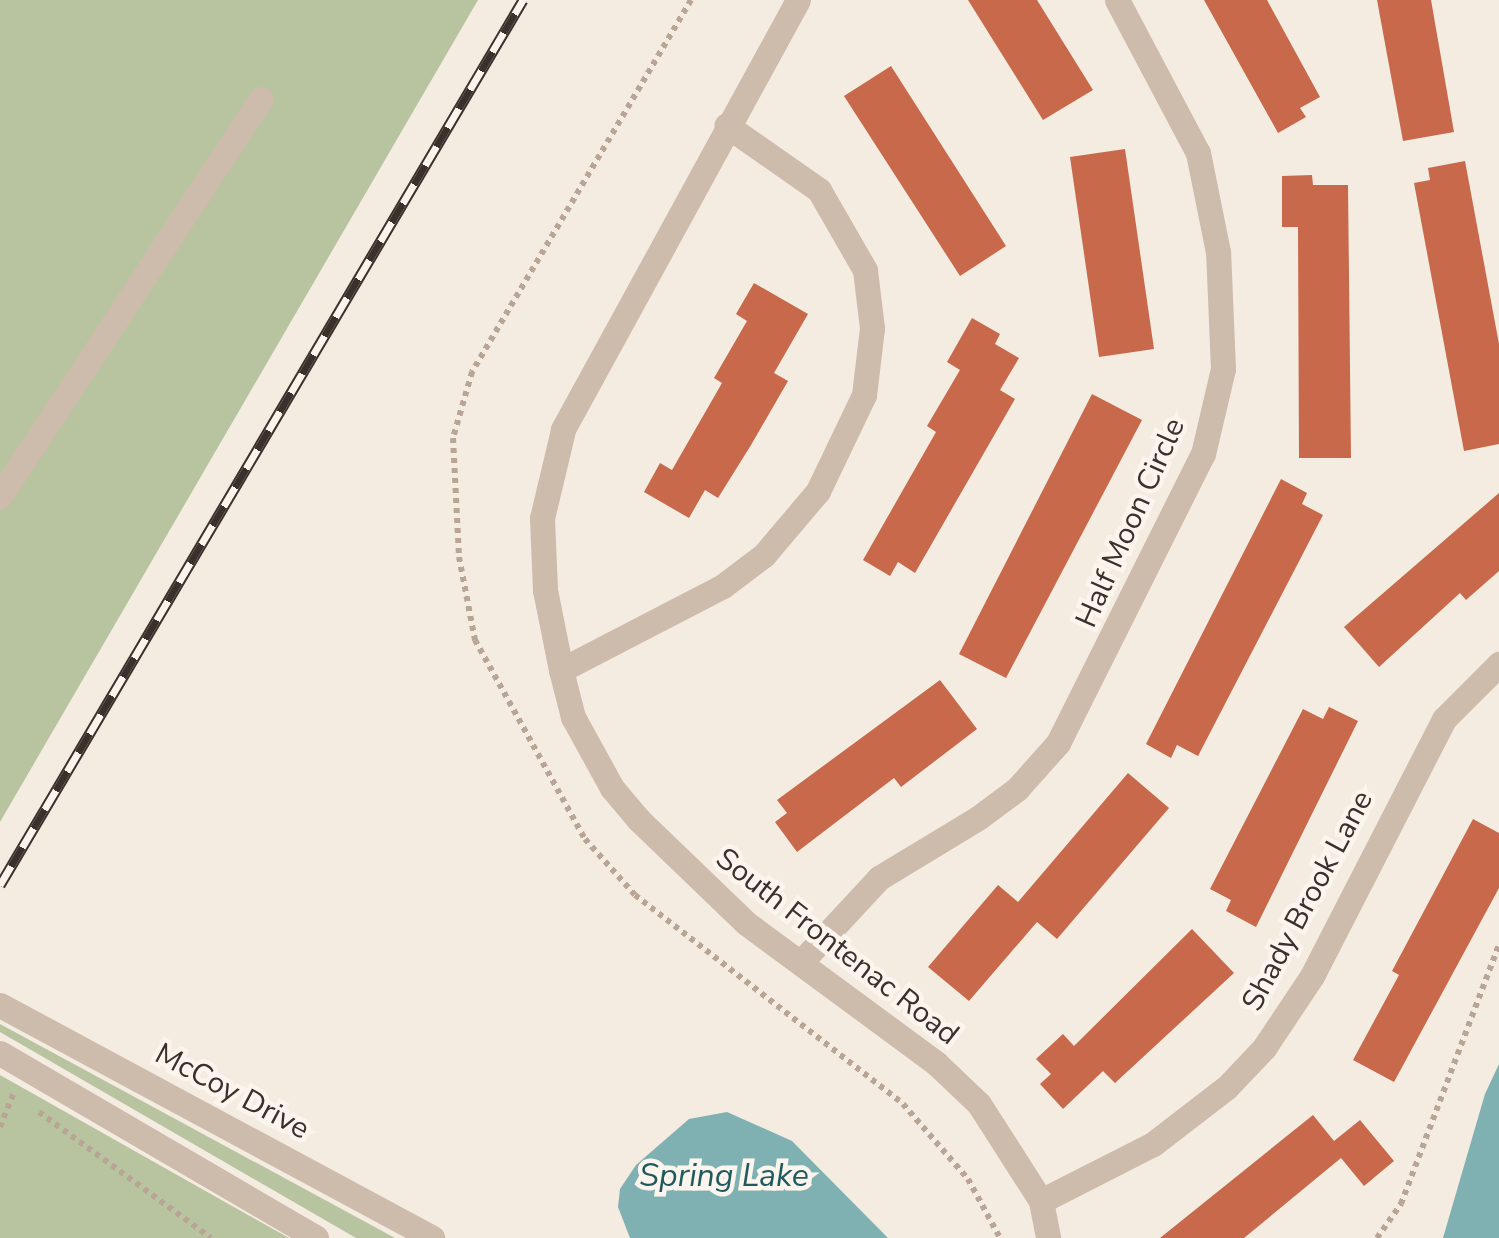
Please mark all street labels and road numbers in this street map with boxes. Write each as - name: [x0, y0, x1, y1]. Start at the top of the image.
- street label: Half Moon Circle: [1069, 413, 1193, 633]
- street label: Shady Brook Lane: [1235, 785, 1381, 1017]
- street label: South Frontenac Road: [708, 841, 966, 1053]
- street label: McCoy Drive: [149, 1036, 315, 1148]

